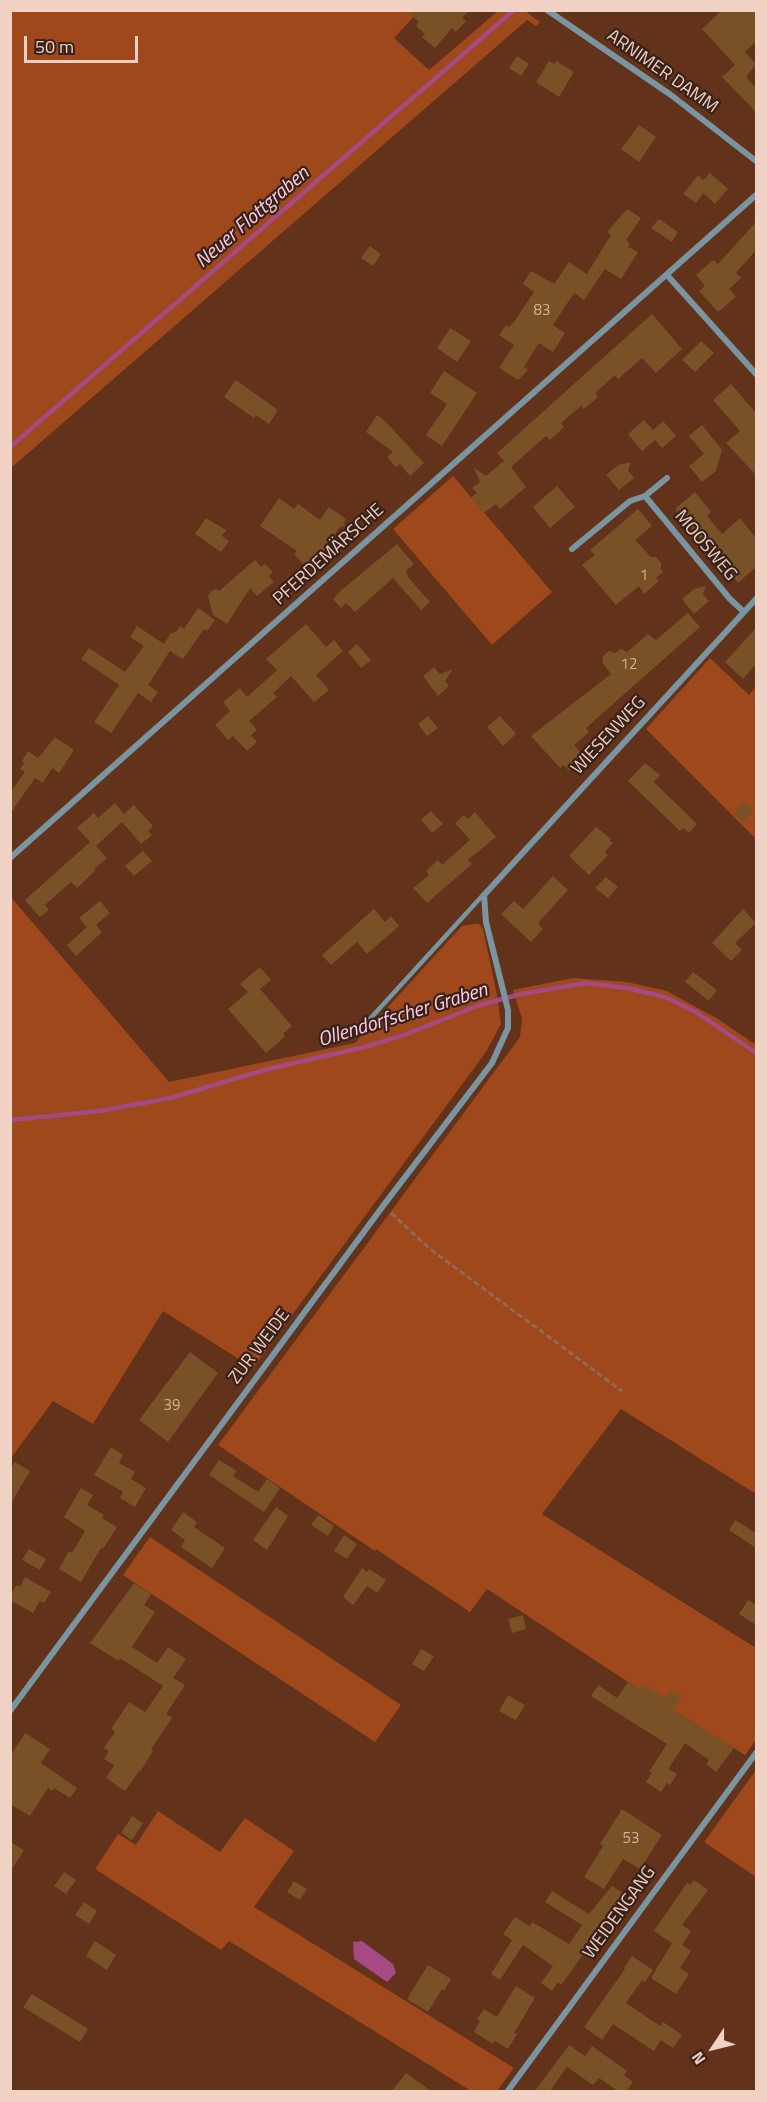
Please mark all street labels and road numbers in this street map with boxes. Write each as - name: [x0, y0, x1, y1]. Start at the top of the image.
- street label: ARNIMER DAMM: [602, 26, 722, 118]
- street label: PFERDEMÄRSCHE: [269, 500, 389, 610]
- street label: MOOSWEG: [669, 506, 741, 586]
- street label: WIESENWEG: [567, 692, 651, 780]
- street label: ZUR WEIDE: [225, 1305, 295, 1389]
- street label: WEIDENGANG: [579, 1863, 661, 1963]

